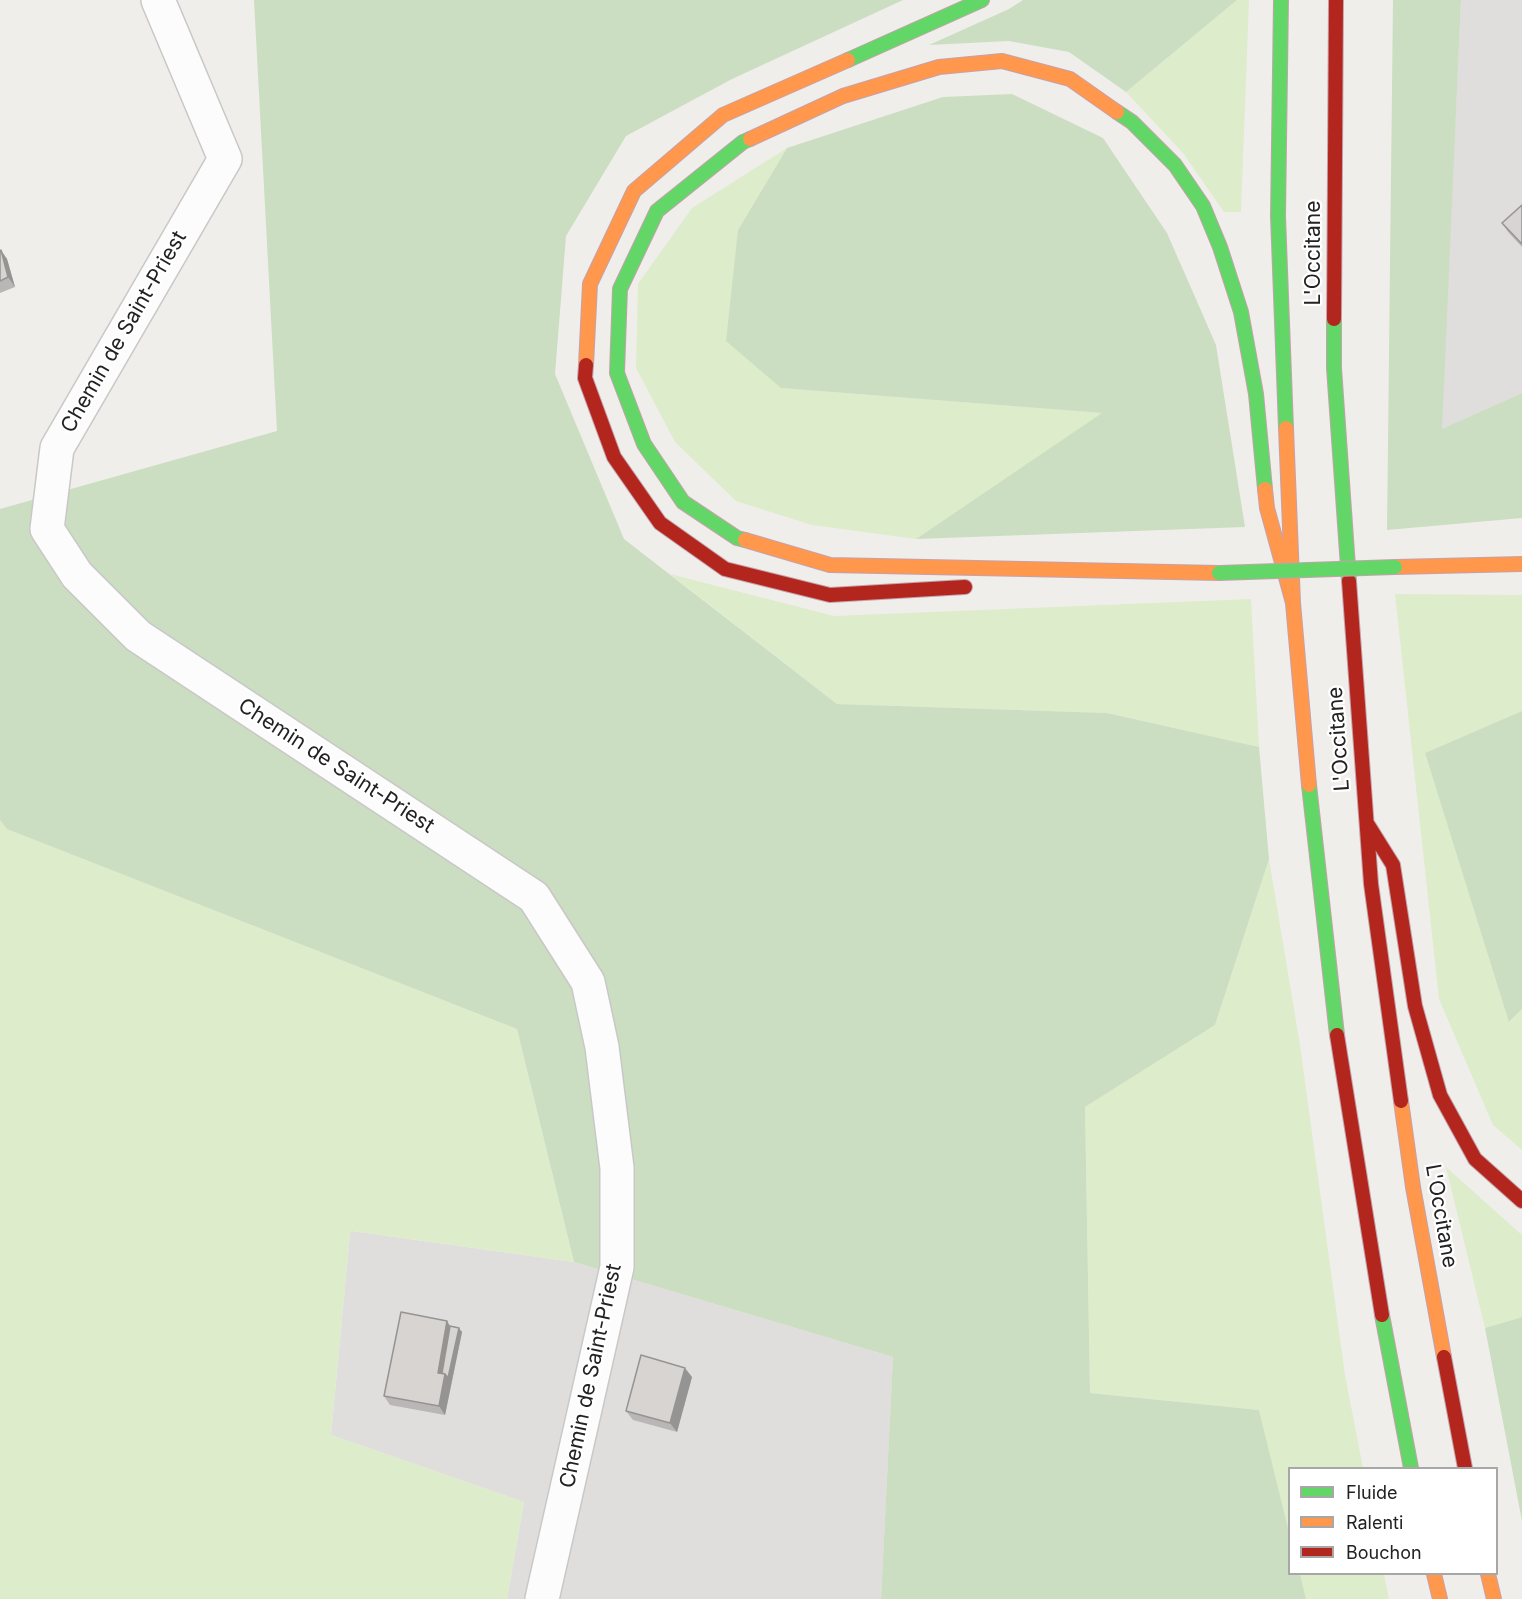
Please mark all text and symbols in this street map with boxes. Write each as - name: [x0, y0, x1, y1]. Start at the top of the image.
- street label: L'Occitane: [1301, 201, 1327, 305]
- street label: Chemin de Saint-Priest: [56, 227, 192, 437]
- street label: L'Occitane: [1323, 686, 1355, 792]
- street label: Chemin de Saint-Priest: [233, 693, 439, 839]
- street label: L'Occitane: [1419, 1162, 1463, 1270]
- street label: Chemin de Saint-Priest: [555, 1262, 627, 1490]
- legend: [1288, 1467, 1498, 1575]
- text: Fluide: [1346, 1482, 1398, 1503]
- text: Ralenti: [1346, 1512, 1403, 1533]
- text: Bouchon: [1346, 1542, 1422, 1563]

